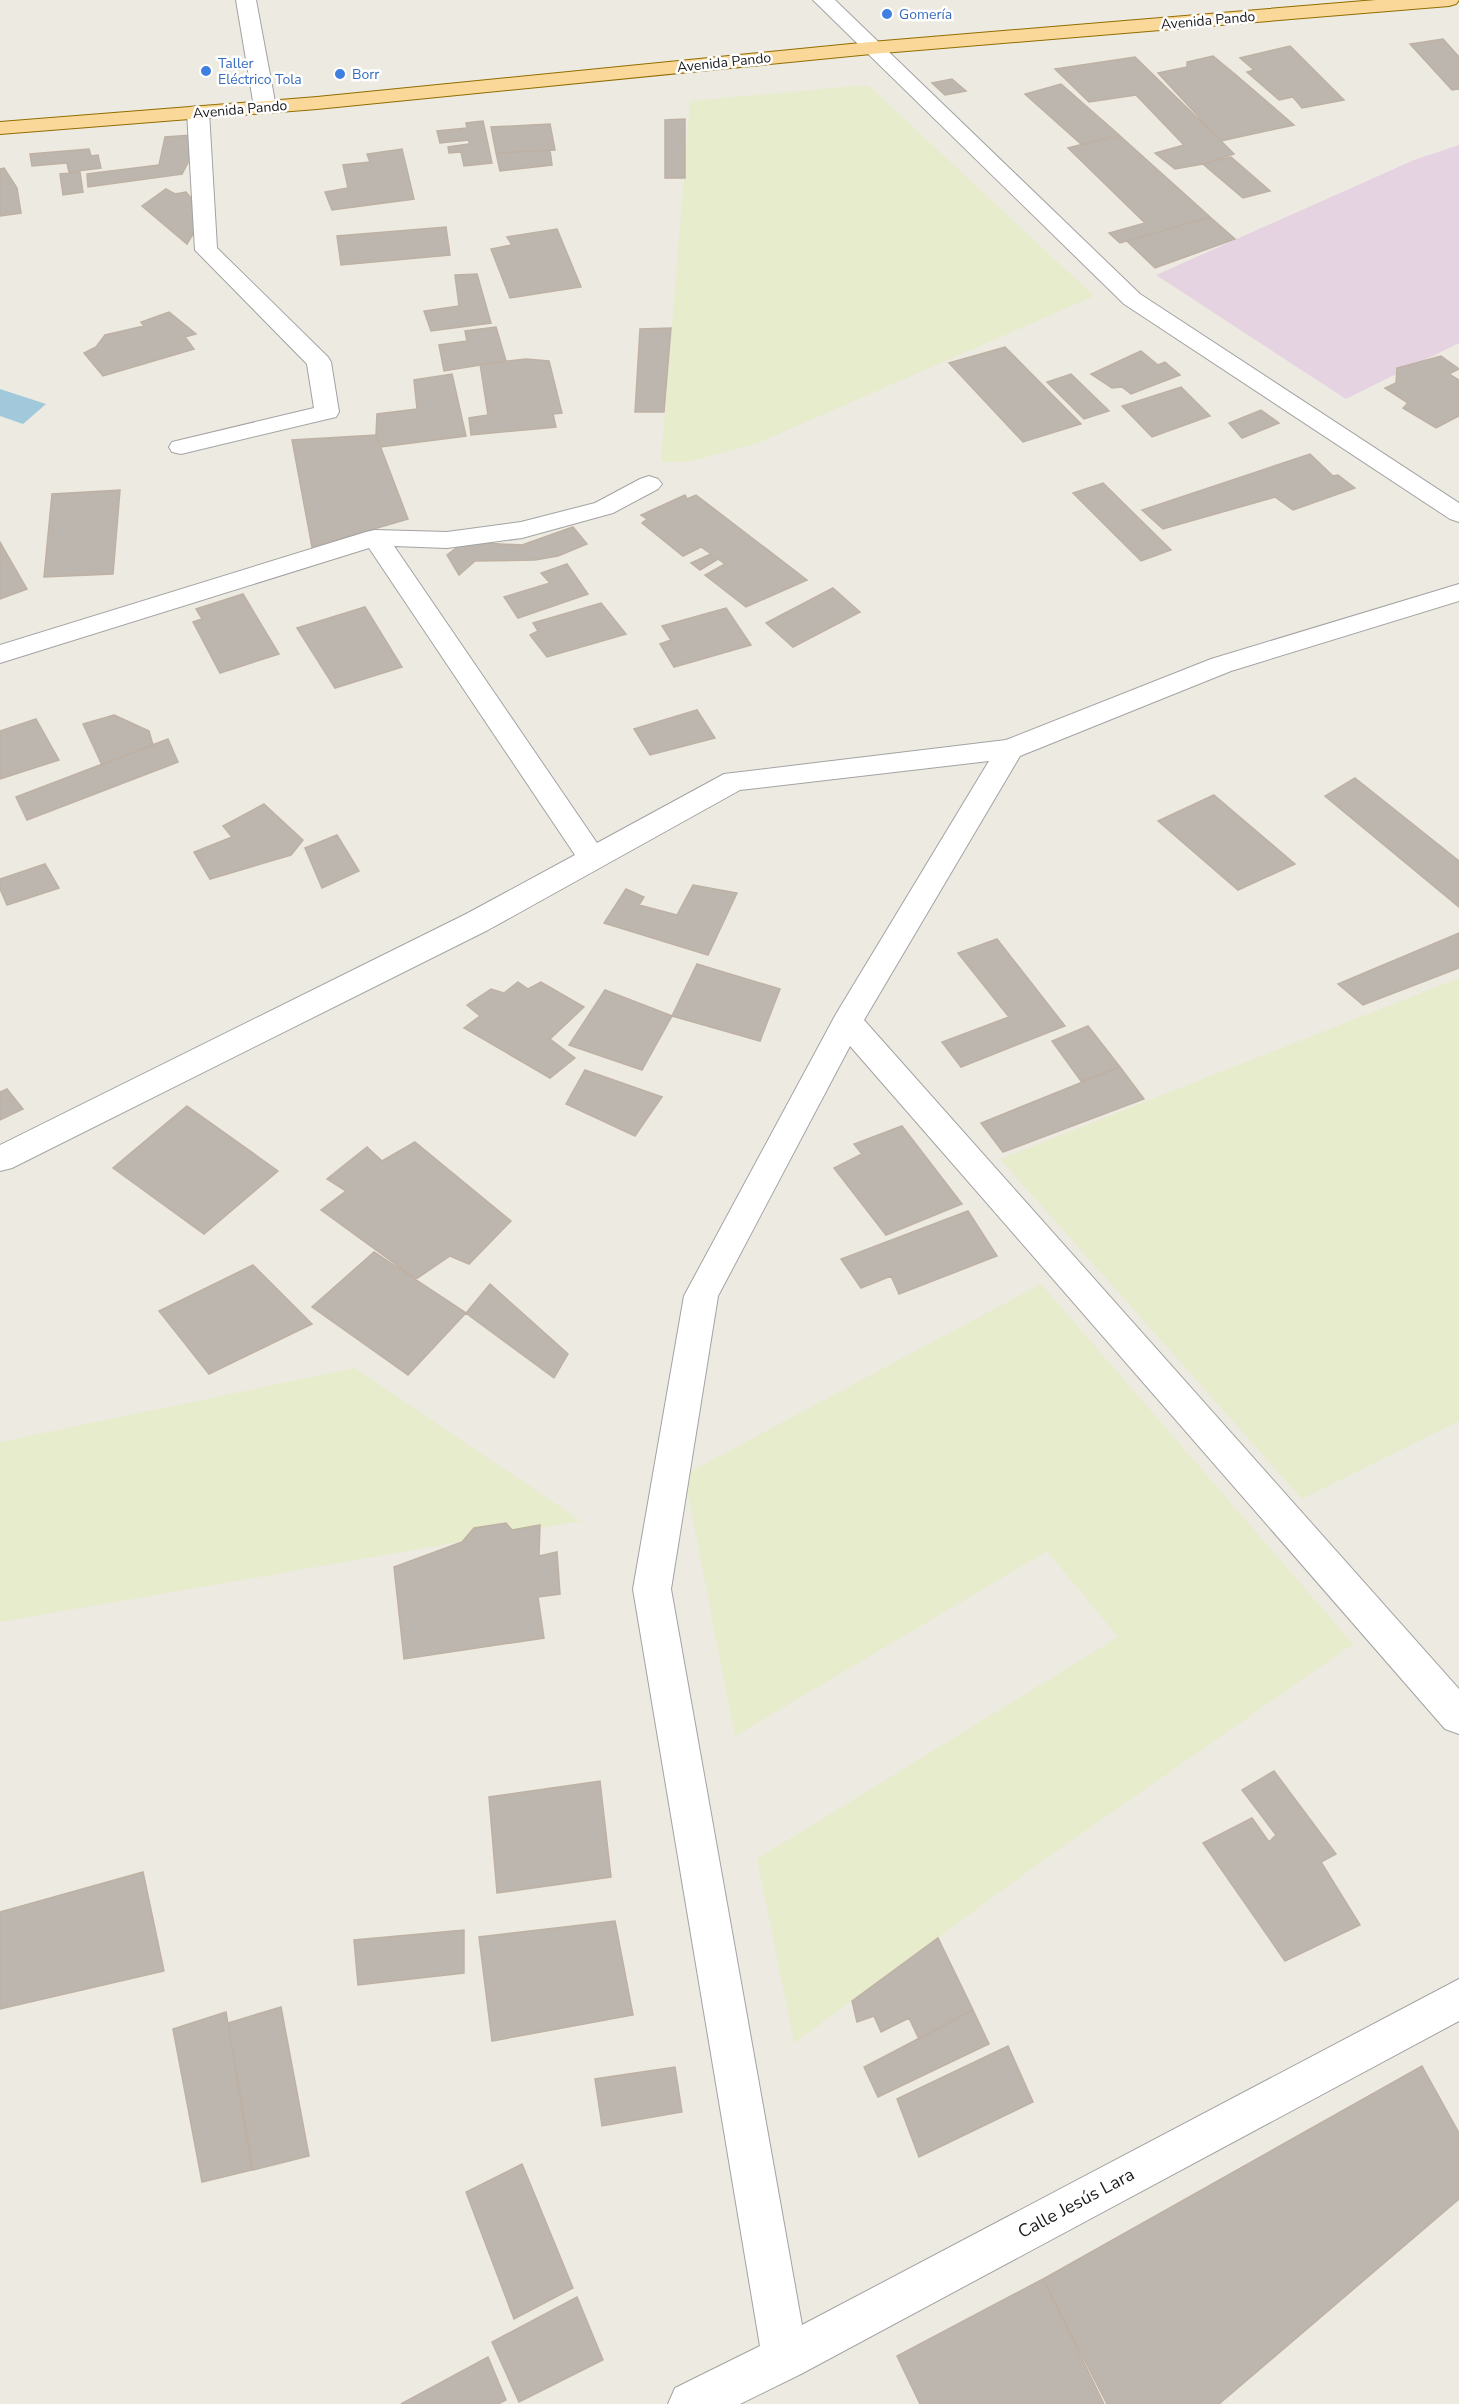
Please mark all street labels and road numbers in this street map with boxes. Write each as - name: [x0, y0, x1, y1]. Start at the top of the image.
- street label: Avenida Pando: [1160, 7, 1256, 34]
- street label: Avenida Pando: [676, 48, 772, 77]
- street label: Avenida Pando: [192, 96, 288, 123]
- street label: Calle Jesús Lara: [1014, 2162, 1138, 2244]

